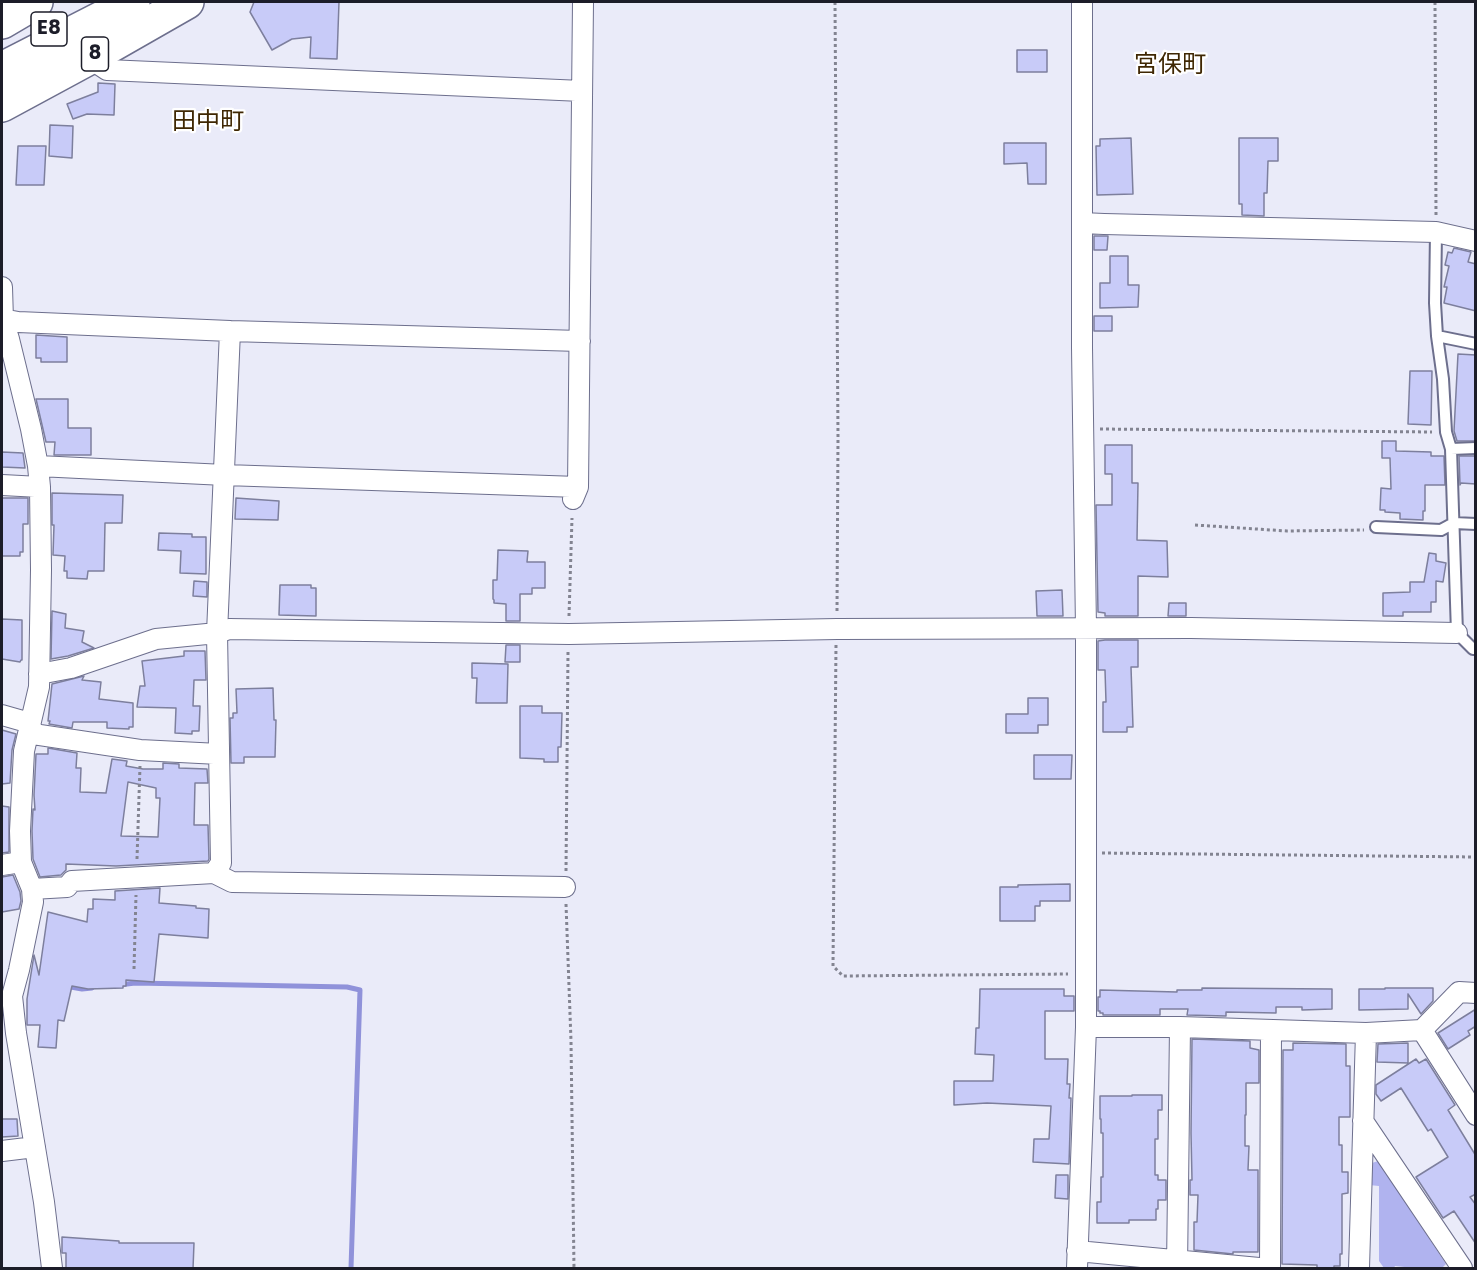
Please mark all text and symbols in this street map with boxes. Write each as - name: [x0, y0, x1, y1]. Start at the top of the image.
- road number: E8: [31, 12, 67, 46]
- road number: 8: [82, 37, 109, 71]
- district label: 宮保町: [1134, 52, 1206, 80]
- district label: 田中町: [172, 109, 244, 137]

